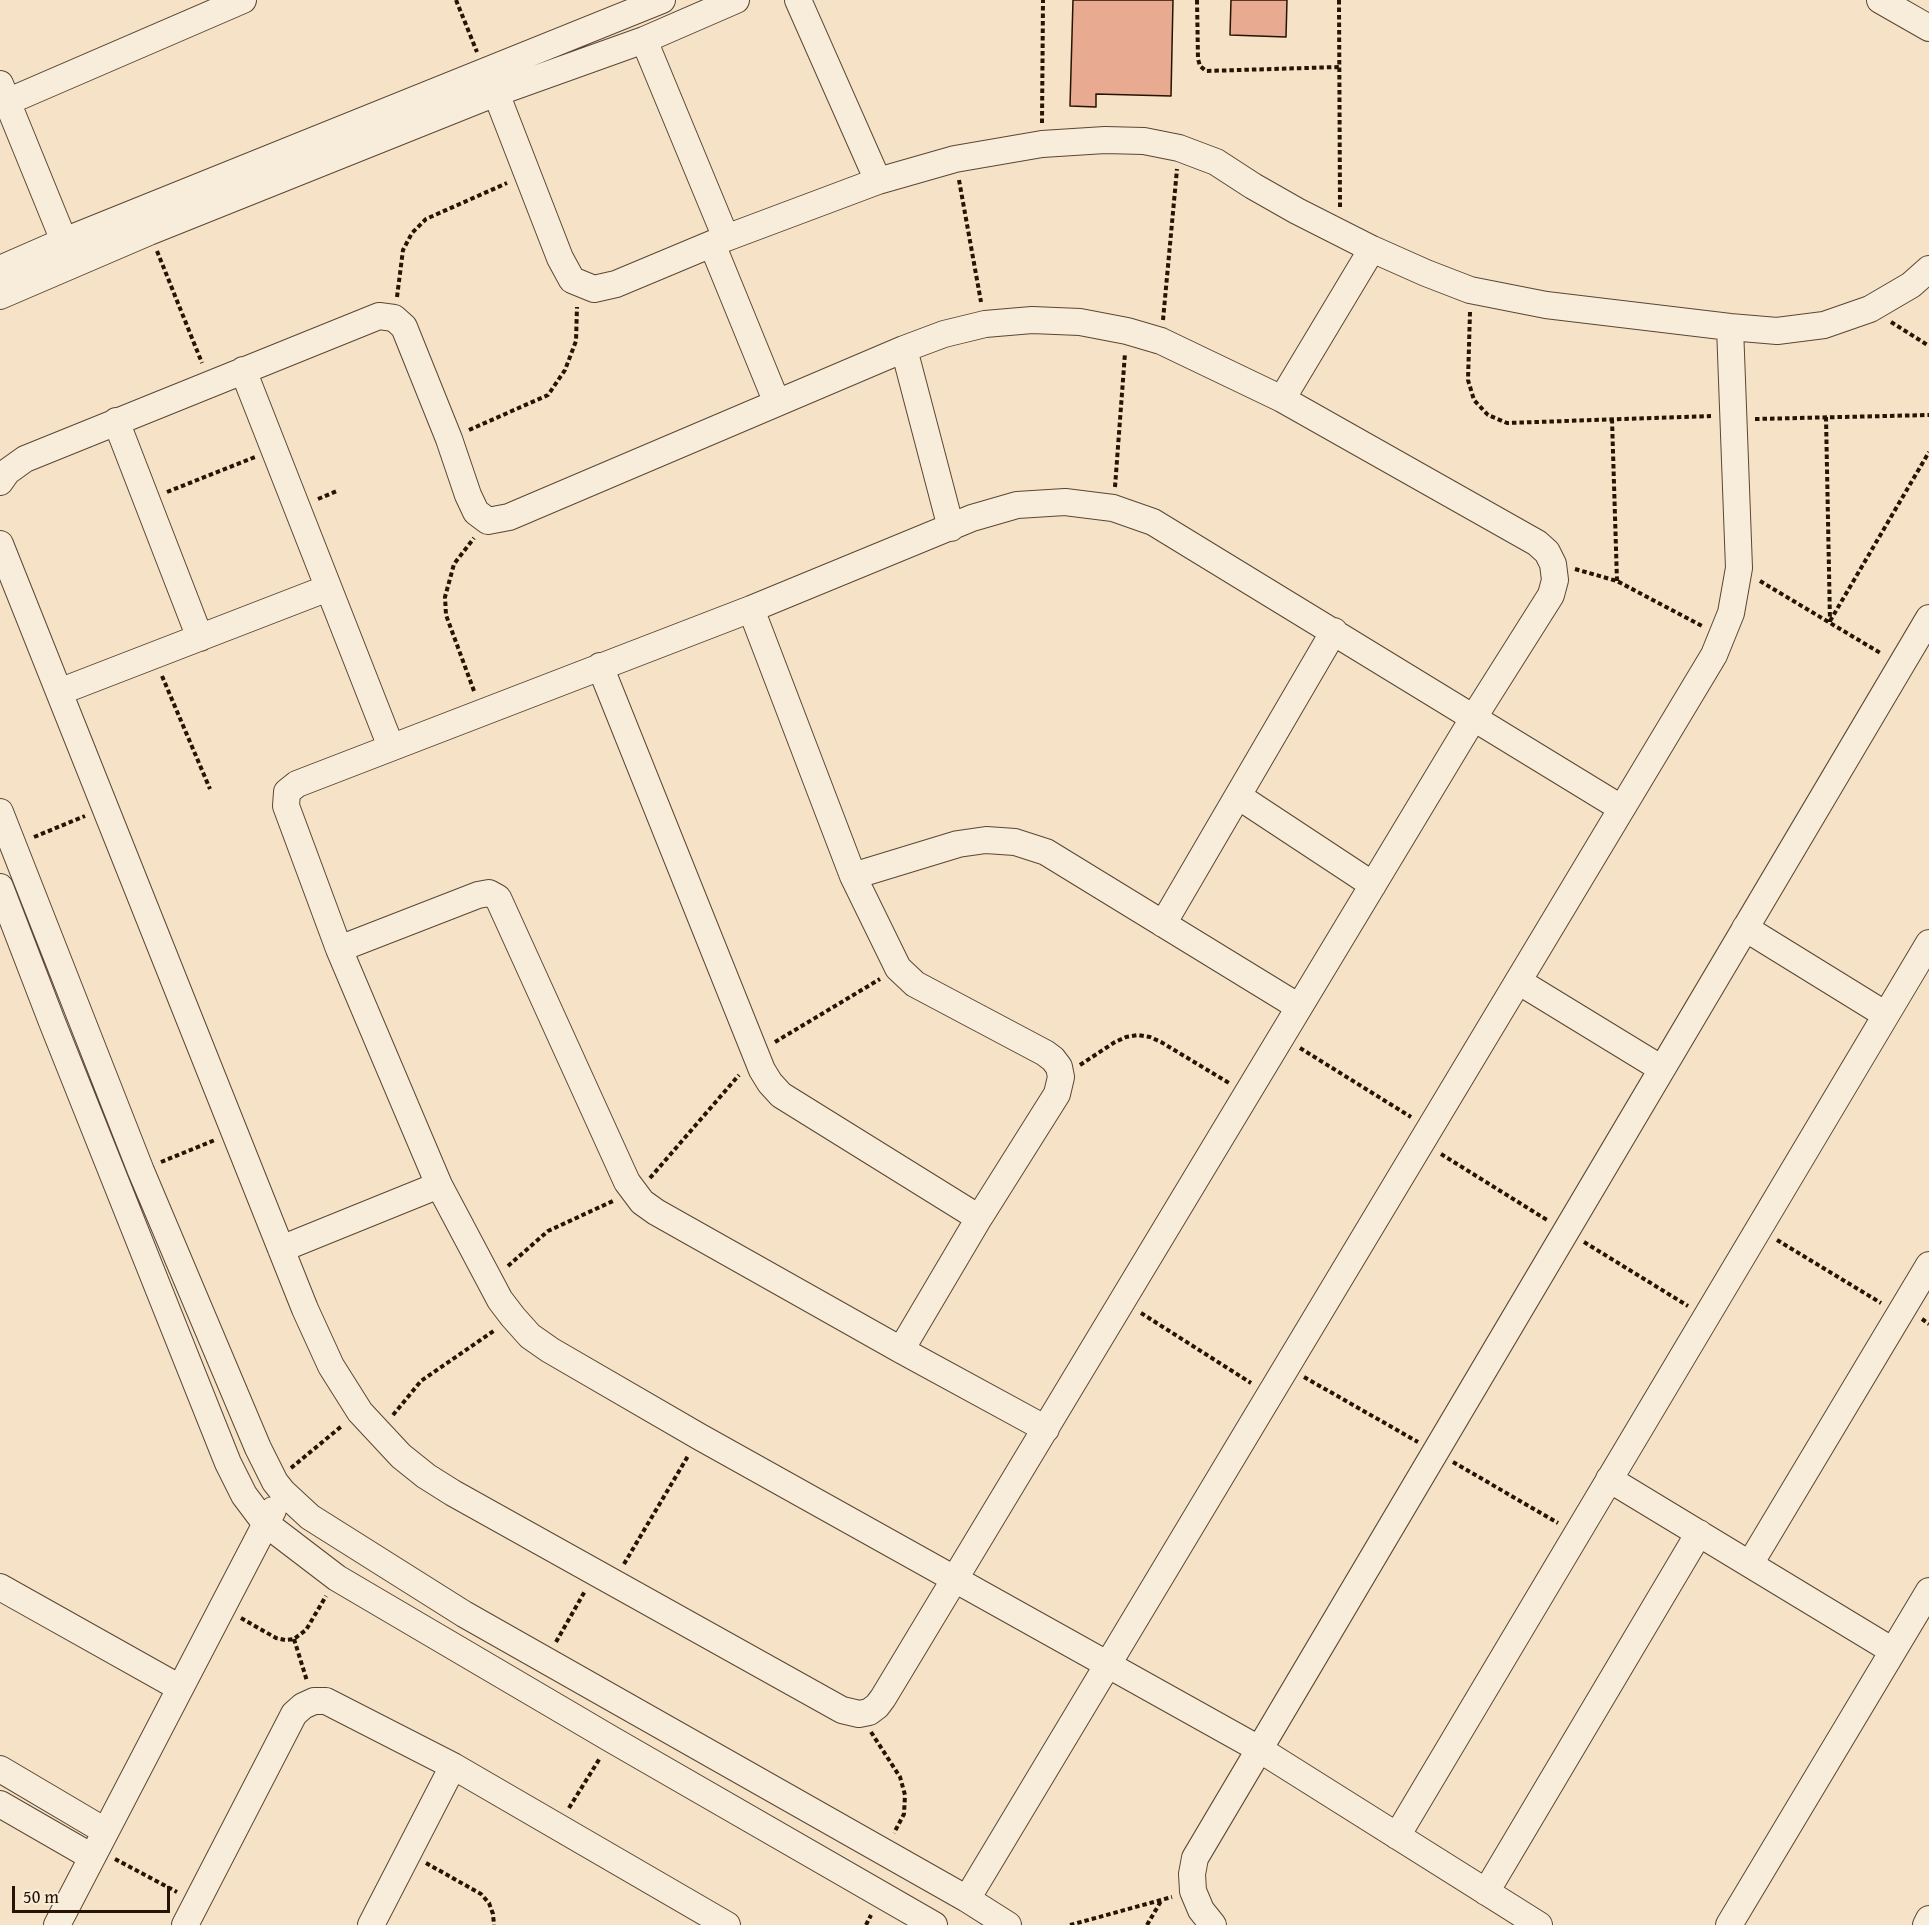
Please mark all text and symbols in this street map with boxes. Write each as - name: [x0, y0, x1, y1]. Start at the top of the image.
- scale bar: [15, 1874, 172, 1912]
- text: 50 m: [23, 1883, 59, 1910]

